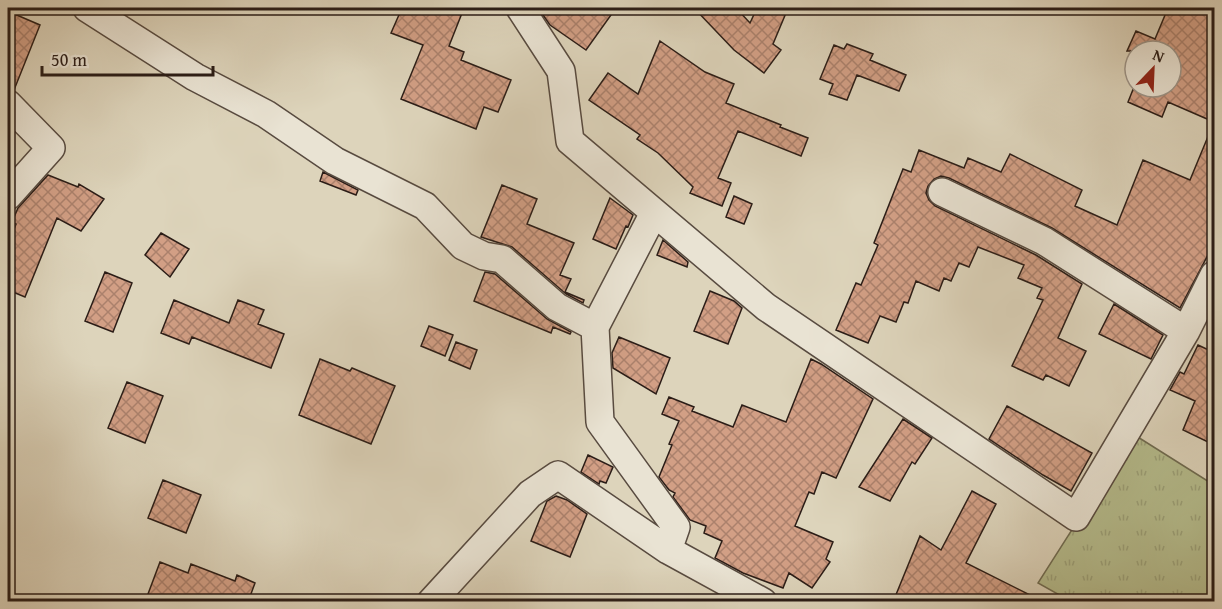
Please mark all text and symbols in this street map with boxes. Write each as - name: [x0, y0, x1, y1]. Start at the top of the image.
- scale bar: [42, 39, 213, 77]
- north arrow: [1123, 39, 1183, 99]
- text: N: [1149, 42, 1169, 68]
- text: 50 m: [51, 46, 87, 73]

